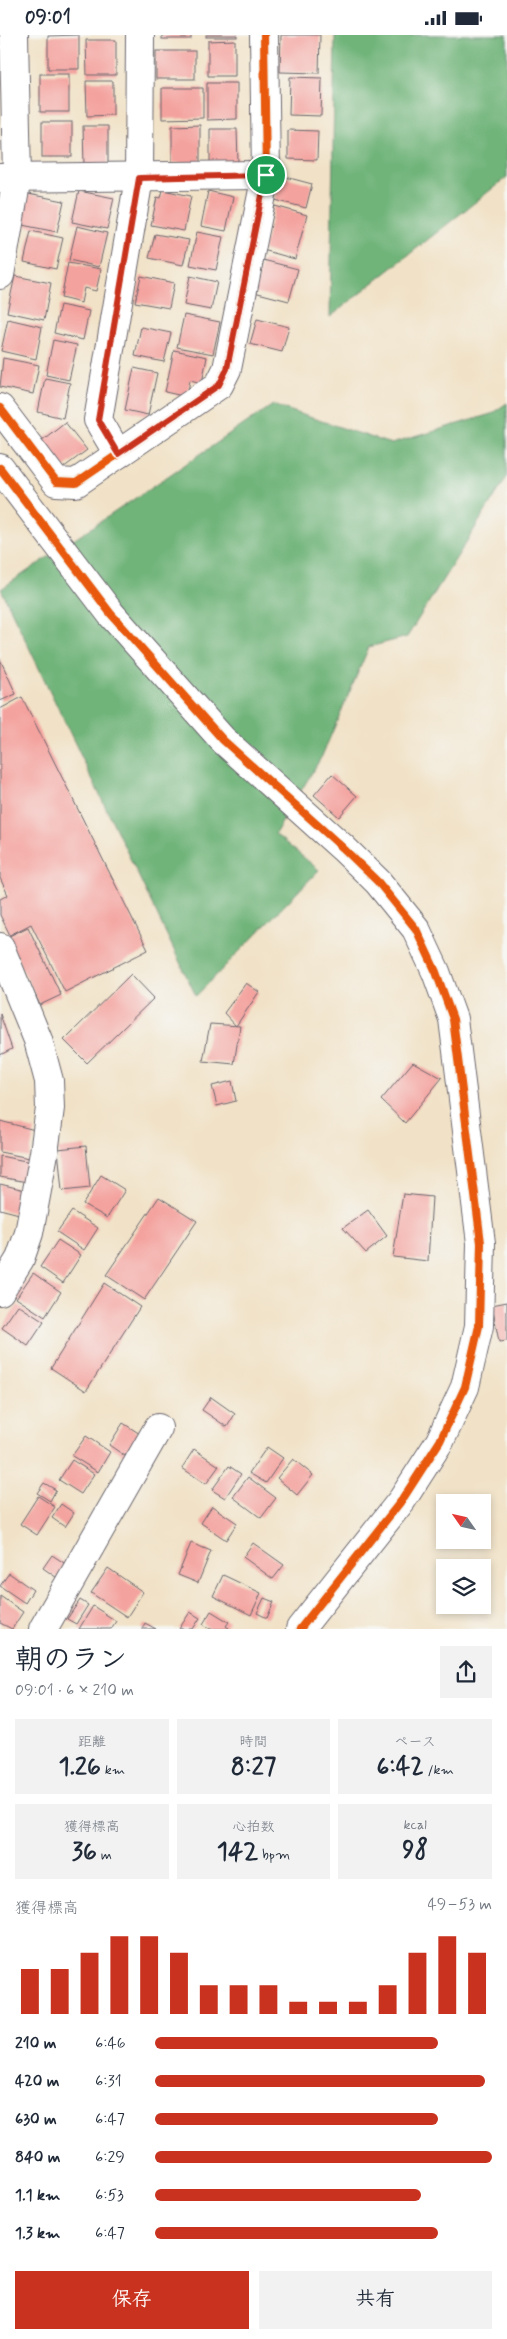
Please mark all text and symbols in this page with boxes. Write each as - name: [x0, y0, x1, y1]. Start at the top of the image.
- text: 09:01: [25, 5, 71, 30]
- pin: [245, 154, 287, 196]
- icon: arrive: [252, 161, 280, 189]
- north arrow: [436, 1494, 491, 1549]
- map controls: [436, 1494, 491, 1614]
- button: layers: [436, 1559, 491, 1614]
- text: 朝のラン: [15, 1642, 127, 1679]
- button: share: [440, 1646, 492, 1698]
- text: 09:01 · 6 × 210 m: [15, 1680, 134, 1701]
- text: 距離: [78, 1733, 106, 1751]
- text: 時間: [239, 1733, 267, 1751]
- text: ペース: [395, 1733, 436, 1751]
- text: 1.26: [58, 1751, 101, 1784]
- text: 8:27: [231, 1751, 276, 1784]
- text: 6:42: [376, 1751, 424, 1784]
- text: km: [101, 1761, 125, 1779]
- text: /km: [424, 1761, 454, 1779]
- text: kcal: [403, 1816, 427, 1834]
- text: 獲得標高: [64, 1818, 120, 1836]
- text: 心拍数: [232, 1818, 274, 1836]
- text: 98: [402, 1834, 428, 1867]
- text: 36: [72, 1836, 97, 1869]
- text: 142: [217, 1836, 258, 1869]
- text: m: [97, 1846, 112, 1864]
- text: bpm: [258, 1846, 290, 1864]
- text: 49–53 m: [427, 1894, 492, 1915]
- text: 獲得標高: [15, 1898, 79, 1919]
- text: 210 m: [15, 2033, 56, 2054]
- text: 6:46: [95, 2033, 126, 2054]
- text: 420 m: [15, 2071, 59, 2092]
- text: 6:31: [95, 2071, 122, 2092]
- text: 630 m: [15, 2109, 57, 2130]
- text: 6:47: [95, 2109, 125, 2130]
- text: 840 m: [15, 2147, 60, 2168]
- text: 6:29: [95, 2147, 125, 2168]
- text: 1.1 km: [15, 2185, 60, 2206]
- text: 6:53: [95, 2185, 124, 2206]
- text: 1.3 km: [15, 2223, 60, 2244]
- text: 6:47: [95, 2223, 125, 2244]
- button: 保存: [15, 2271, 249, 2329]
- button: 共有: [259, 2271, 492, 2329]

